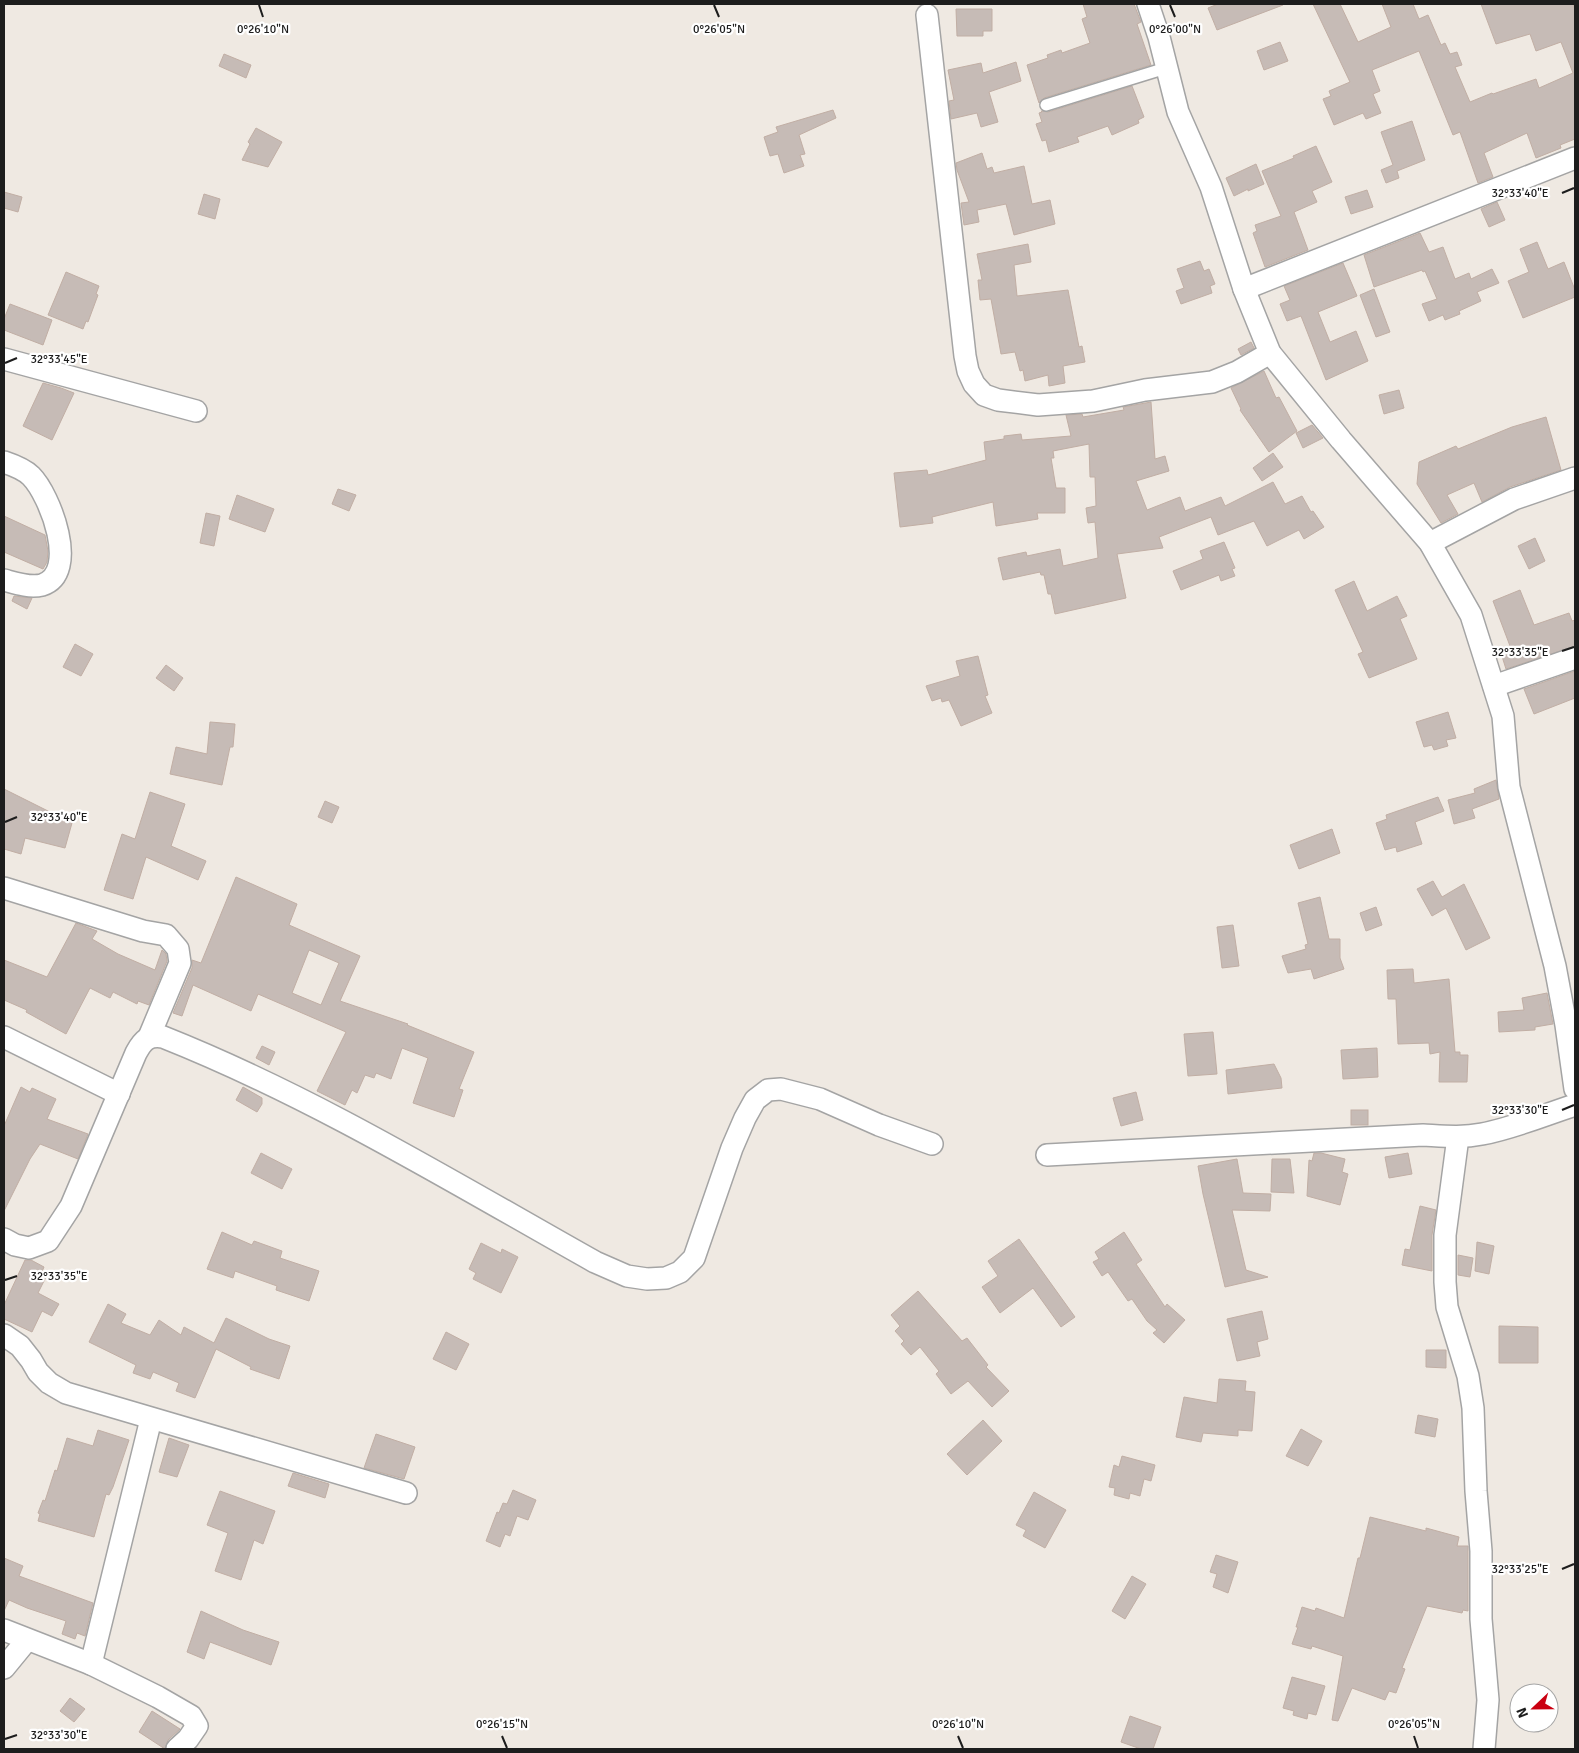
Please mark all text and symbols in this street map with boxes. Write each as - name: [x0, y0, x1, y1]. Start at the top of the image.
- text: 0°26'10"N: [237, 22, 289, 37]
- text: 0°26'05"N: [693, 22, 745, 37]
- text: 0°26'00"N: [1149, 22, 1201, 37]
- text: 32°33'40"E: [1491, 186, 1549, 201]
- text: 32°33'45"E: [30, 352, 88, 367]
- text: 32°33'35"E: [1491, 645, 1549, 660]
- text: 32°33'40"E: [30, 810, 88, 825]
- text: 32°33'30"E: [1491, 1103, 1549, 1118]
- text: 32°33'35"E: [30, 1269, 88, 1284]
- text: 32°33'25"E: [1491, 1562, 1549, 1577]
- north arrow: [1509, 1683, 1559, 1733]
- text: N: [1513, 1705, 1532, 1720]
- text: 0°26'15"N: [476, 1717, 528, 1732]
- text: 0°26'10"N: [932, 1717, 984, 1732]
- text: 0°26'05"N: [1388, 1717, 1440, 1732]
- text: 32°33'30"E: [30, 1728, 88, 1743]

